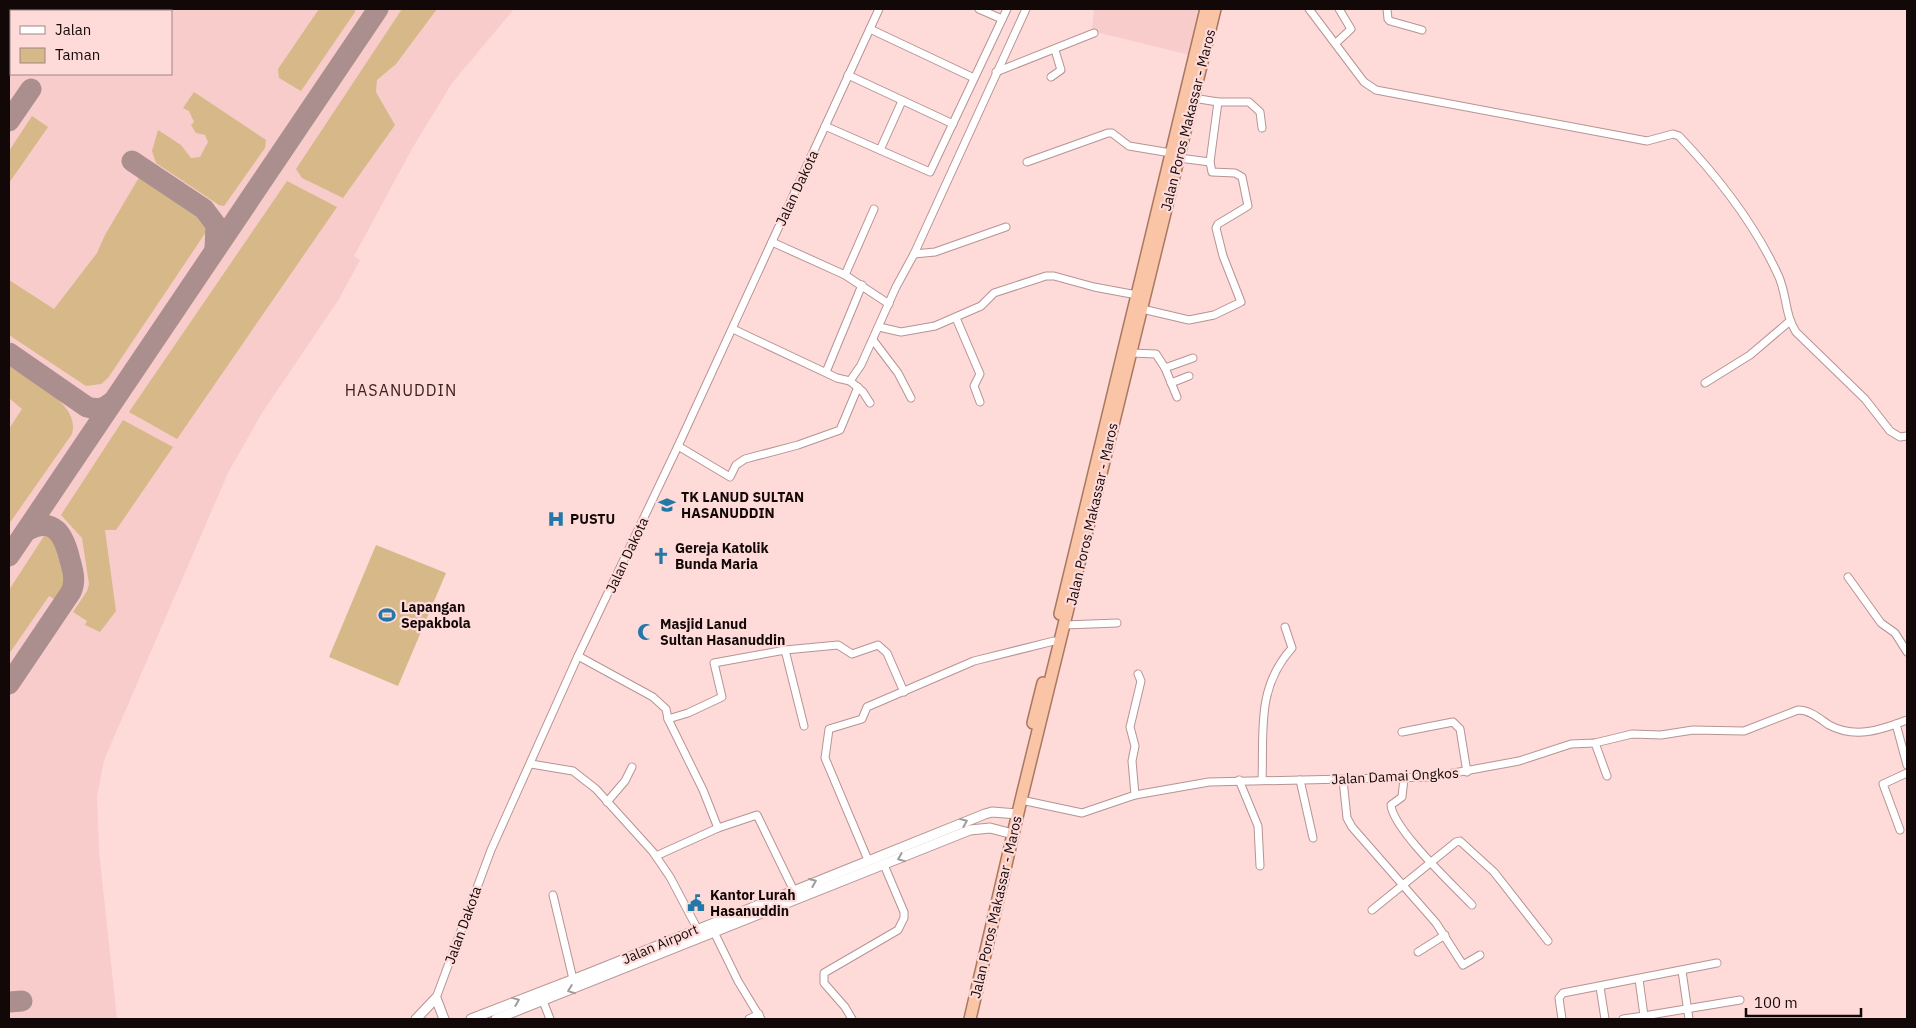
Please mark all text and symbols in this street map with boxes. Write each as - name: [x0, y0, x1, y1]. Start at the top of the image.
- legend: [10, 10, 172, 75]
- text: Jalan: [55, 20, 91, 39]
- street label: Jalan Poros Makassar - Maros: [1157, 27, 1219, 213]
- text: Taman: [55, 45, 100, 64]
- street label: Jalan Dakota: [772, 147, 823, 229]
- district label: HASANUDDIN: [345, 380, 457, 400]
- street label: Jalan Poros Makassar - Maros: [1062, 421, 1122, 607]
- place label: TK LANUD SULTAN HASANUDDIN: [681, 488, 804, 522]
- school or university icon: TK LANUD SULTAN HASANUDDIN: [657, 495, 677, 515]
- hospital icon: PUSTU: [546, 509, 566, 529]
- place label: PUSTU: [570, 510, 615, 528]
- street label: Jalan Dakota: [602, 514, 653, 596]
- place label: Gereja Katolik Bunda Maria: [675, 539, 770, 573]
- church icon: Gereja Katolik Bunda Maria: [651, 546, 671, 566]
- place label: Lapangan Sepakbola: [401, 598, 471, 632]
- sports icon: Lapangan Sepakbola: [377, 605, 397, 625]
- place label: Masjid Lanud Sultan Hasanuddin: [660, 615, 785, 649]
- mosque icon: Masjid Lanud Sultan Hasanuddin: [636, 622, 656, 642]
- street label: Jalan Damai Ongkos: [1331, 764, 1459, 788]
- street label: Jalan Poros Makassar - Maros: [966, 814, 1026, 1000]
- one-way arrow: [959, 818, 968, 829]
- one-way arrow: [897, 852, 906, 862]
- one-way arrow: [808, 878, 817, 889]
- street label: Jalan Dakota: [441, 883, 486, 966]
- place label: Kantor Lurah Hasanuddin: [710, 886, 796, 920]
- public building icon: Kantor Lurah Hasanuddin: [686, 893, 706, 913]
- street label: Jalan Airport: [619, 920, 701, 968]
- one-way arrow: [568, 984, 576, 994]
- scale bar: [1746, 986, 1861, 1018]
- text: 100 m: [1754, 993, 1798, 1012]
- one-way arrow: [511, 997, 520, 1007]

